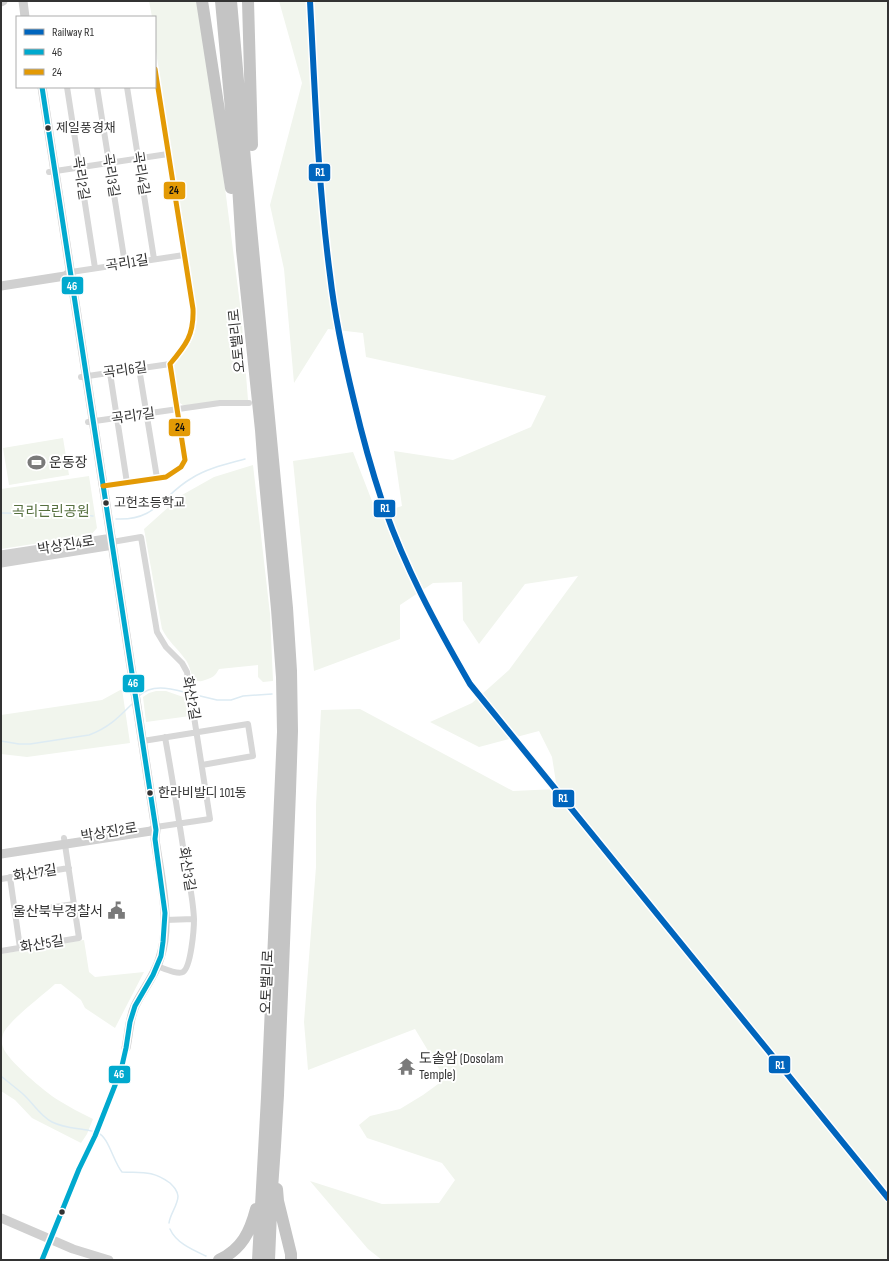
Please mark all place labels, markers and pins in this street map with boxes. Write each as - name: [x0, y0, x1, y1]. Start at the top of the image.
- place label: 제일풍경채: [56, 120, 116, 136]
- marker: 제일풍경채: [43, 123, 53, 133]
- sports icon: 운동장: [26, 452, 46, 472]
- place label: 운동장: [49, 454, 88, 471]
- place label: 고헌초등학교: [114, 495, 186, 511]
- marker: 고헌초등학교: [101, 498, 111, 508]
- place label: 한라비발디 101동: [158, 785, 247, 801]
- marker: 한라비발디 101동: [145, 788, 155, 798]
- public building icon: 울산북부경찰서: [106, 901, 126, 921]
- place label: 울산북부경찰서: [13, 903, 103, 920]
- place label: 도솔암 (Dosolam Temple): [419, 1050, 503, 1083]
- temple icon: 도솔암 (Dosolam Temple): [396, 1056, 416, 1076]
- unlabelled marker: [57, 1207, 67, 1217]

